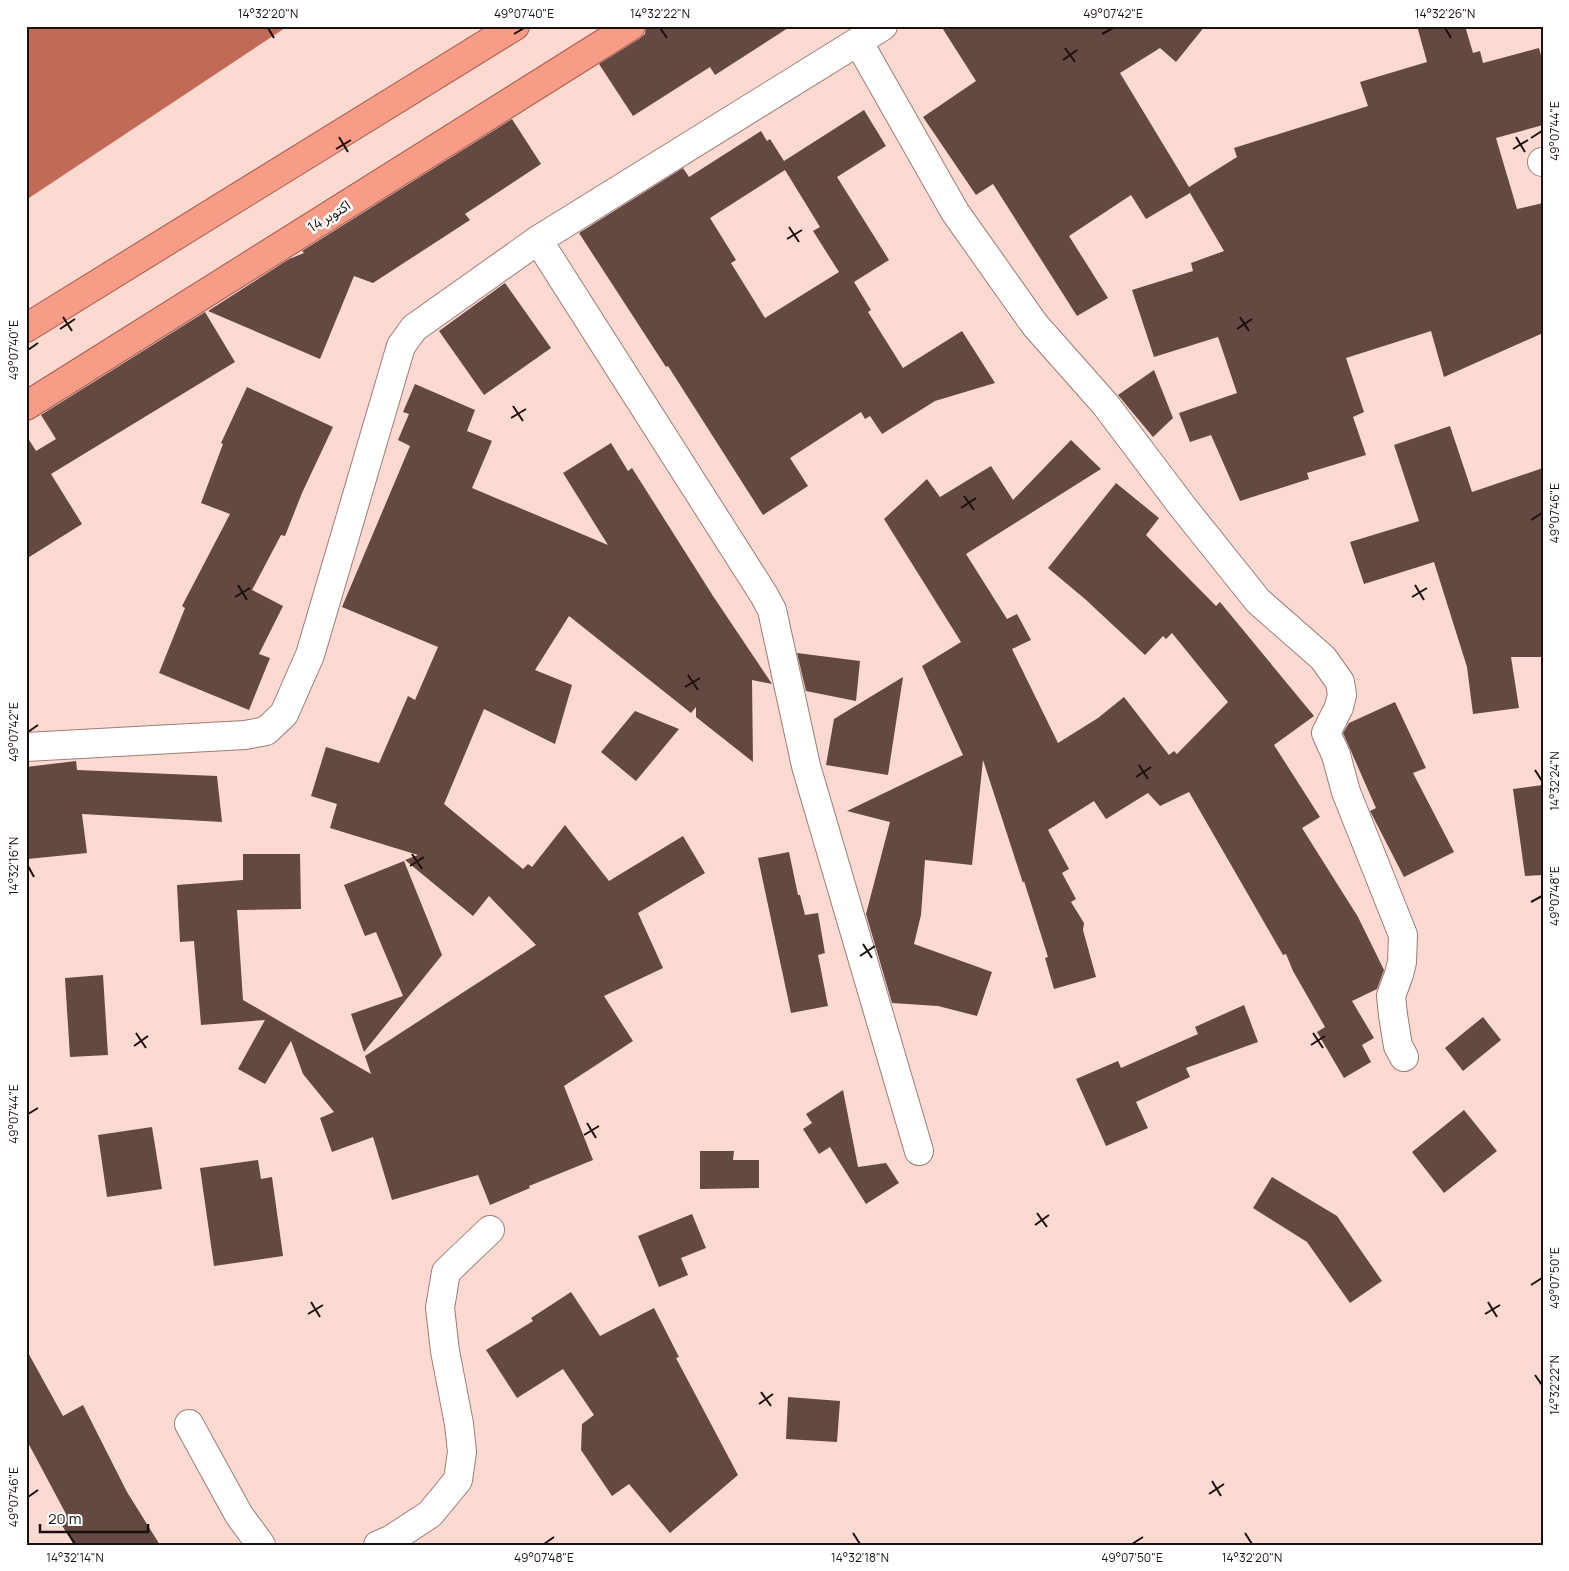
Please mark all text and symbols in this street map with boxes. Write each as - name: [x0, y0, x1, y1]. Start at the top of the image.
- text: 14°32'20"N: [238, 5, 298, 22]
- text: 49°07'40"E: [494, 5, 554, 22]
- text: 14°32'22"N: [630, 5, 690, 22]
- text: 49°07'42"E: [1083, 5, 1143, 22]
- text: 14°32'26"N: [1415, 5, 1475, 22]
- text: 49°07'44"E: [1546, 101, 1563, 161]
- street label: 14 اكتوبر: [304, 195, 354, 236]
- text: 49°07'40"E: [5, 320, 22, 380]
- text: 49°07'46"E: [1546, 483, 1563, 543]
- text: 49°07'42"E: [5, 702, 22, 762]
- text: 14°32'24"N: [1546, 751, 1563, 811]
- text: 14°32'16"N: [5, 837, 22, 895]
- text: 49°07'48"E: [1546, 866, 1563, 926]
- text: 49°07'44"E: [5, 1084, 22, 1144]
- text: 49°07'50"E: [1546, 1247, 1563, 1309]
- text: 14°32'22"N: [1546, 1355, 1563, 1415]
- text: 49°07'46"E: [5, 1467, 22, 1527]
- scale bar: [40, 1501, 148, 1533]
- text: 20 m: [48, 1508, 81, 1529]
- text: 14°32'14"N: [46, 1549, 104, 1566]
- text: 49°07'48"E: [514, 1549, 574, 1566]
- text: 14°32'18"N: [831, 1549, 889, 1566]
- text: 49°07'50"E: [1101, 1549, 1163, 1566]
- text: 14°32'20"N: [1222, 1549, 1282, 1566]

